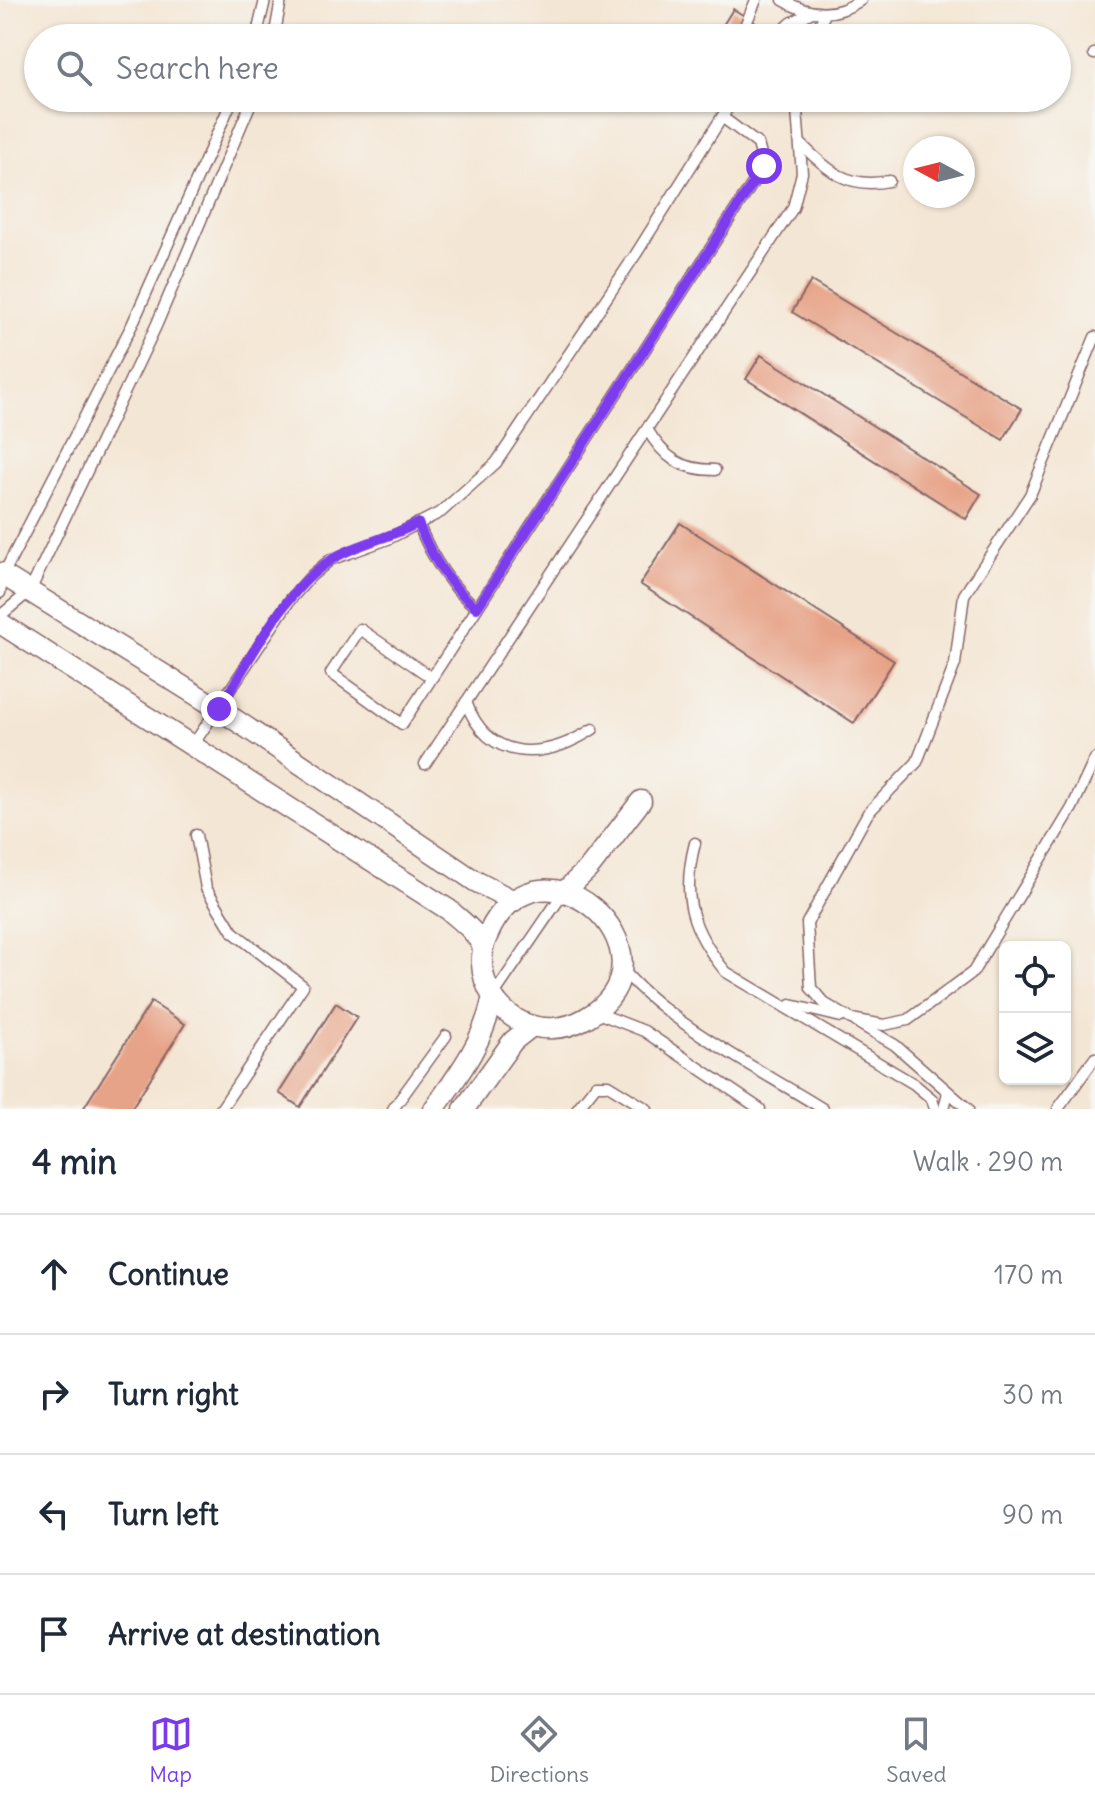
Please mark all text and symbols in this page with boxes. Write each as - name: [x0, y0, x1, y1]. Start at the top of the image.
- search box: [24, 24, 1071, 112]
- icon: search: [52, 46, 96, 90]
- text: Search here: [116, 49, 279, 87]
- north arrow: [903, 136, 975, 208]
- route start: [746, 148, 782, 184]
- route end: [201, 691, 237, 727]
- map controls: [999, 941, 1071, 1085]
- button: locate: [999, 941, 1071, 1013]
- button: layers: [999, 1013, 1071, 1085]
- text: 4 min: [32, 1140, 117, 1183]
- text: Walk · 290 m: [913, 1145, 1063, 1178]
- icon: ahead: [32, 1252, 76, 1296]
- text: Continue: [108, 1255, 229, 1293]
- text: 170 m: [994, 1258, 1063, 1291]
- icon: right: [32, 1372, 76, 1416]
- text: Turn right: [108, 1375, 239, 1413]
- text: 30 m: [1002, 1378, 1063, 1411]
- icon: left: [32, 1492, 76, 1536]
- text: Turn left: [108, 1495, 219, 1533]
- text: 90 m: [1002, 1498, 1063, 1531]
- icon: arrive: [32, 1612, 76, 1656]
- text: Arrive at destination: [108, 1615, 380, 1653]
- tab: Map: [149, 1712, 193, 1788]
- tab: Directions: [490, 1712, 589, 1788]
- tab: Saved: [886, 1712, 946, 1788]

